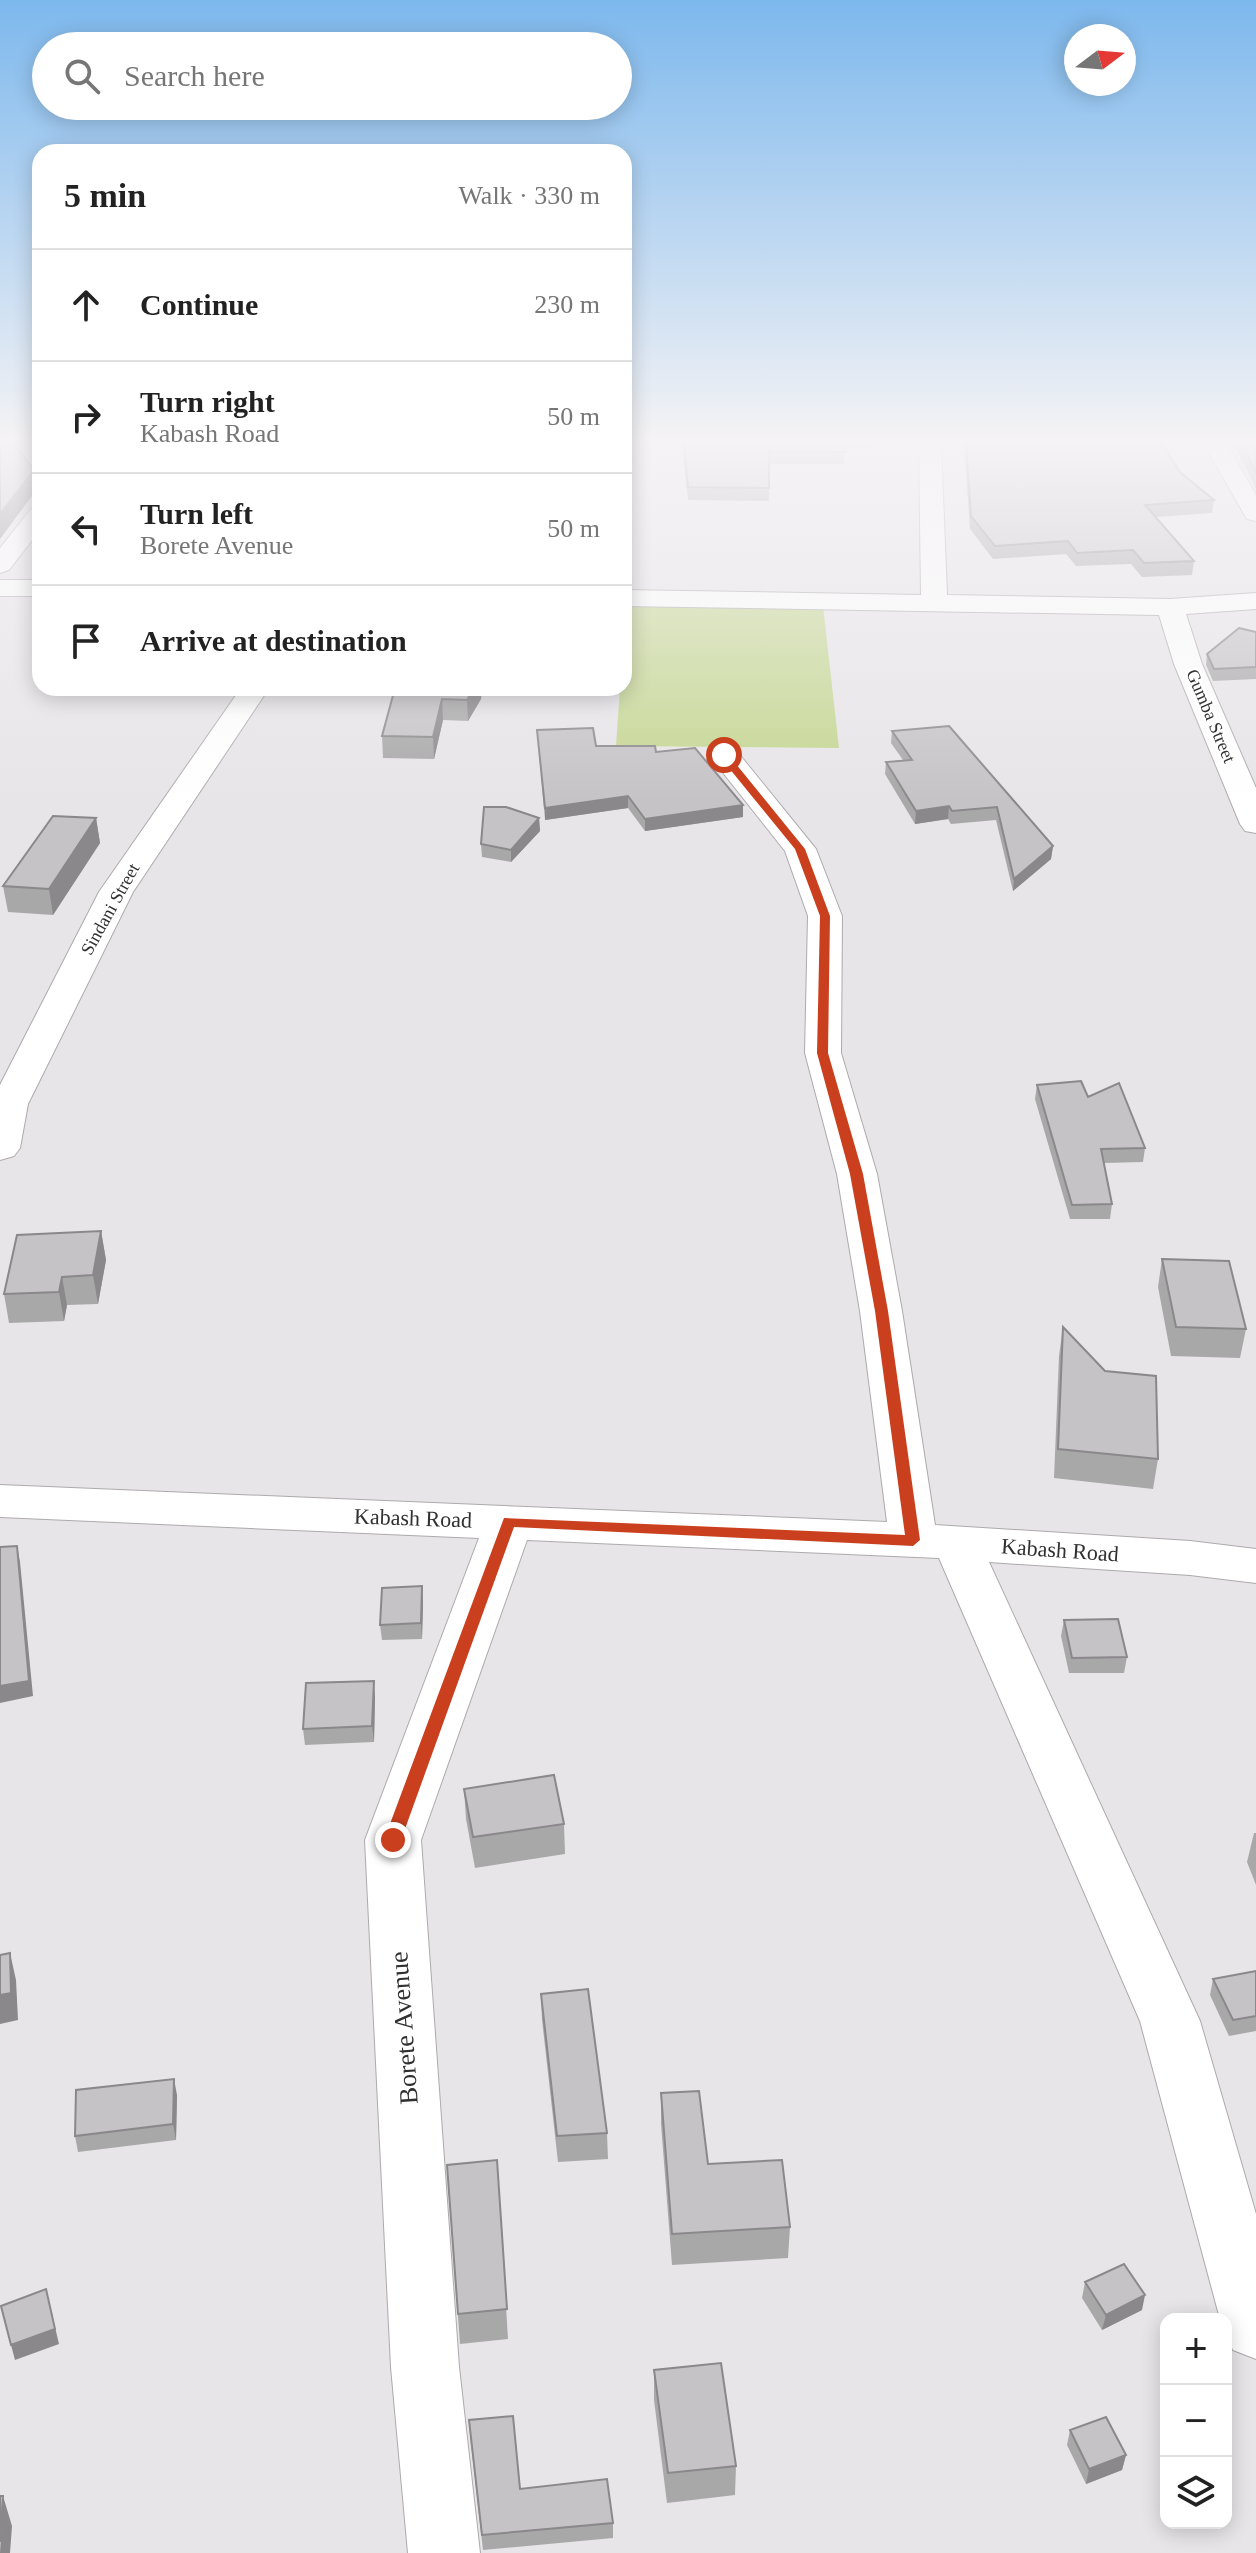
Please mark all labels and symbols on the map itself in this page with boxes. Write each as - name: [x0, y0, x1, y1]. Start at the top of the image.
- north arrow: [1064, 24, 1136, 96]
- street label: Gumba Street: [1182, 666, 1240, 766]
- route start: [706, 737, 742, 773]
- street label: Sindani Street: [77, 860, 143, 958]
- street label: Kabash Road: [354, 1503, 472, 1533]
- street label: Kabash Road: [1000, 1533, 1120, 1567]
- route end: [375, 1822, 411, 1858]
- street label: Borete Avenue: [384, 1951, 424, 2105]

